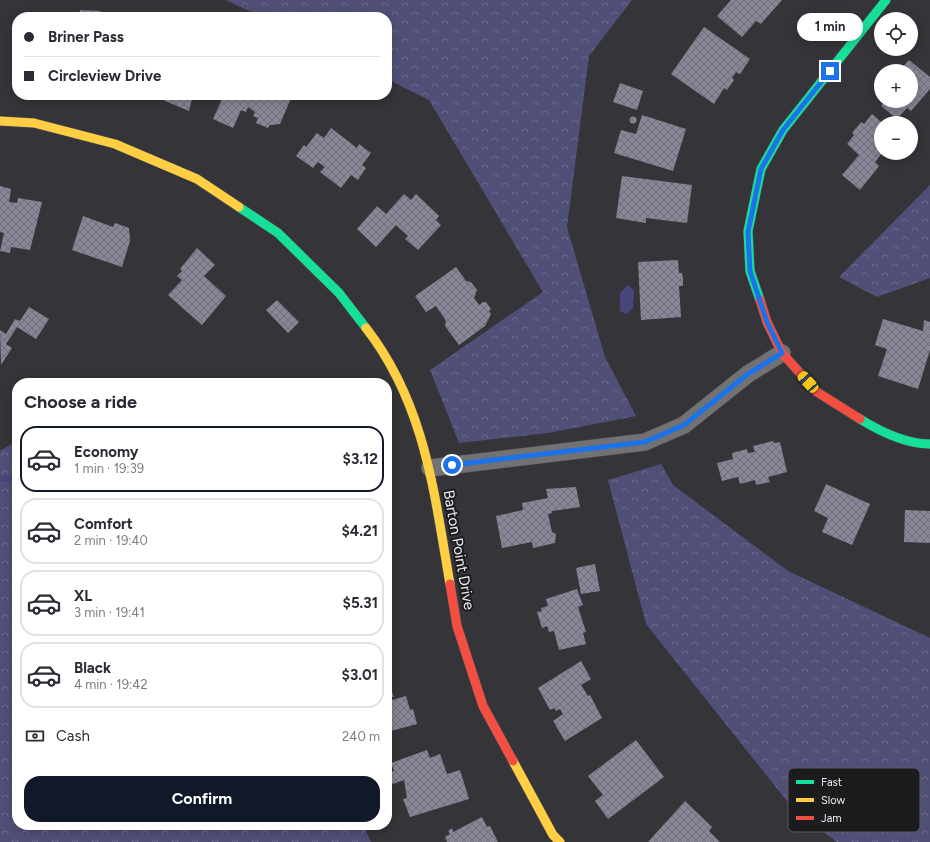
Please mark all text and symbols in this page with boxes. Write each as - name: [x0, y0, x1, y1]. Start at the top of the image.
- map controls: [874, 12, 918, 160]
- button: locate: [874, 12, 918, 56]
- callout: 1 min: [797, 13, 863, 41]
- text: 1 min: [815, 19, 845, 34]
- text: Briner Pass: [48, 28, 124, 46]
- route end: [821, 62, 839, 80]
- button: +: [874, 64, 918, 108]
- text: Circleview Drive: [48, 67, 161, 85]
- button: −: [874, 116, 918, 160]
- car: [796, 369, 820, 395]
- text: Choose a ride: [24, 391, 137, 413]
- icon: car: [26, 441, 62, 477]
- text: Economy: [74, 443, 139, 461]
- text: $3.12: [343, 450, 378, 468]
- route start: [443, 456, 461, 474]
- text: 1 min · 19:39: [74, 461, 144, 476]
- street label: Barton Point Drive: [440, 489, 478, 611]
- icon: car: [26, 513, 62, 549]
- text: Comfort: [74, 515, 133, 533]
- text: $4.21: [341, 522, 378, 540]
- text: 2 min · 19:40: [74, 533, 148, 548]
- icon: car: [26, 585, 62, 621]
- text: XL: [74, 587, 92, 605]
- text: $5.31: [343, 594, 378, 612]
- text: 3 min · 19:41: [74, 605, 145, 620]
- icon: car: [26, 657, 62, 693]
- text: Black: [74, 659, 111, 677]
- text: $3.01: [342, 666, 378, 684]
- text: 4 min · 19:42: [74, 677, 148, 692]
- icon: cash: [24, 725, 46, 747]
- text: Cash: [56, 727, 90, 745]
- text: 240 m: [342, 729, 380, 744]
- legend: [788, 768, 920, 832]
- button: Confirm: [24, 776, 380, 822]
- text: Fast: [821, 776, 842, 789]
- text: Slow: [821, 794, 845, 807]
- text: Jam: [821, 812, 842, 825]

